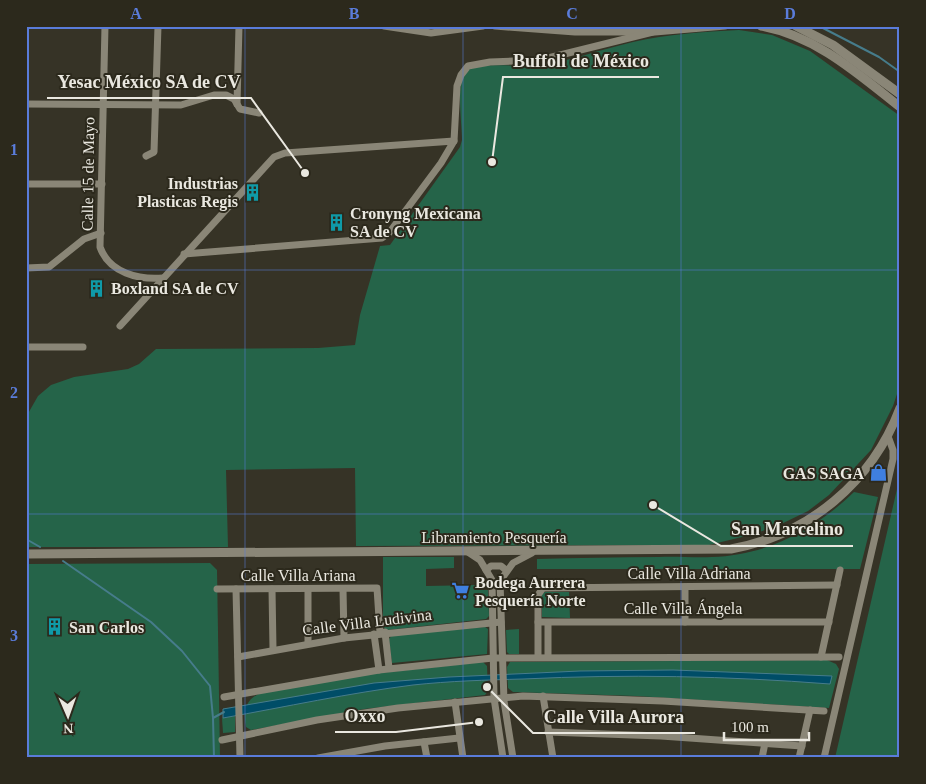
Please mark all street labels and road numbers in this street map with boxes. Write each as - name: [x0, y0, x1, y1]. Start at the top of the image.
- street label: Calle 15 de Mayo: [79, 117, 98, 231]
- street label: Libramiento Pesquería: [421, 529, 567, 547]
- street label: Calle Villa Adriana: [627, 565, 751, 582]
- street label: Calle Villa Ariana: [240, 567, 356, 584]
- street label: Calle Villa Ángela: [624, 599, 742, 618]
- street label: Calle Villa Ludivina: [301, 606, 433, 638]

